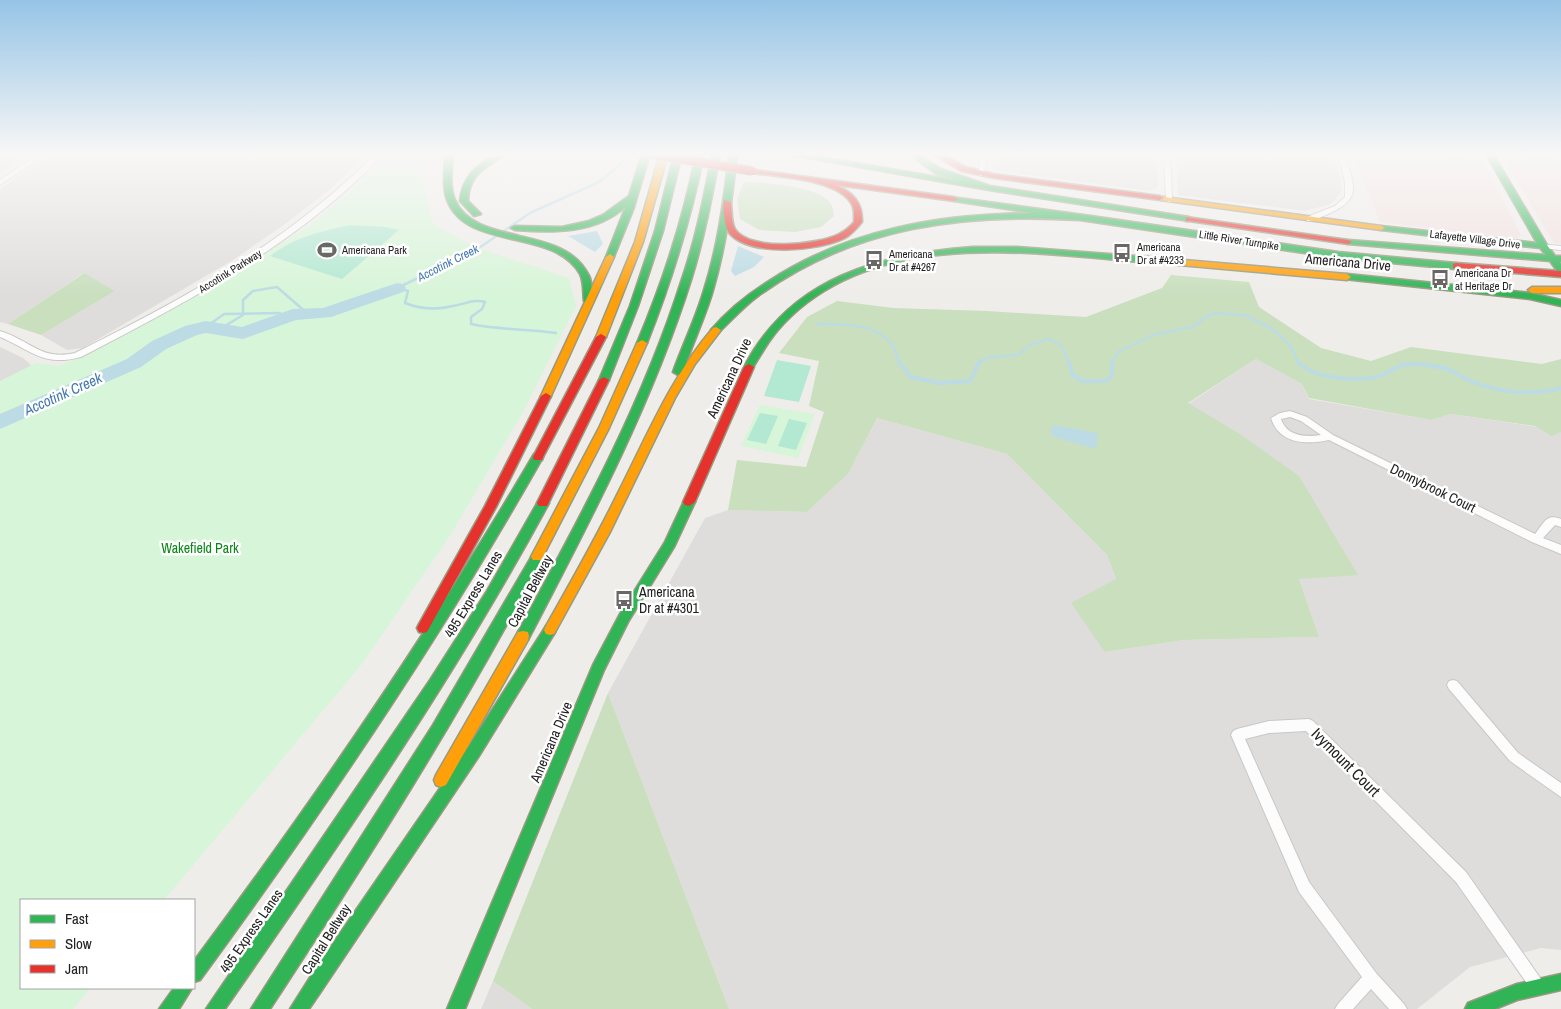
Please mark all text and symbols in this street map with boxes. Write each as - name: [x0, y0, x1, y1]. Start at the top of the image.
- street label: Little River Turnpike: [1198, 227, 1280, 253]
- street label: Lafayette Village Drive: [1429, 227, 1521, 251]
- sports icon: Americana Park: [316, 239, 338, 261]
- water label: Accotink Creek: [414, 240, 482, 286]
- place label: Americana Dr at #4233: [1136, 240, 1184, 267]
- bus stop icon: Americana Dr at #4233: [1111, 242, 1133, 264]
- place label: Americana Park: [341, 243, 407, 257]
- street label: Accotink Parkway: [195, 246, 265, 296]
- place label: Americana Dr at #4267: [888, 247, 936, 274]
- bus stop icon: Americana Dr at #4267: [863, 249, 885, 271]
- street label: Americana Drive: [1303, 249, 1392, 275]
- place label: Americana Dr at Heritage Dr: [1454, 266, 1512, 293]
- bus stop icon: Americana Dr at Heritage Dr: [1429, 268, 1451, 290]
- street label: Americana Drive: [702, 335, 755, 422]
- water label: Accotink Creek: [20, 367, 106, 421]
- street label: Donnybrook Court: [1387, 459, 1479, 517]
- park label: Wakefield Park: [161, 539, 239, 557]
- street label: 495 Express Lanes: [440, 547, 506, 641]
- street label: Capital Beltway: [503, 551, 557, 630]
- place label: Americana Dr at #4301: [638, 583, 700, 617]
- bus stop icon: Americana Dr at #4301: [613, 589, 635, 611]
- street label: Americana Drive: [525, 699, 576, 786]
- street label: Ivymount Court: [1307, 723, 1385, 801]
- street label: 495 Express Lanes: [215, 885, 287, 976]
- legend: [20, 899, 195, 989]
- street label: Capital Beltway: [297, 900, 355, 978]
- text: Fast: [65, 908, 89, 929]
- text: Slow: [65, 933, 92, 954]
- text: Jam: [65, 958, 88, 979]

